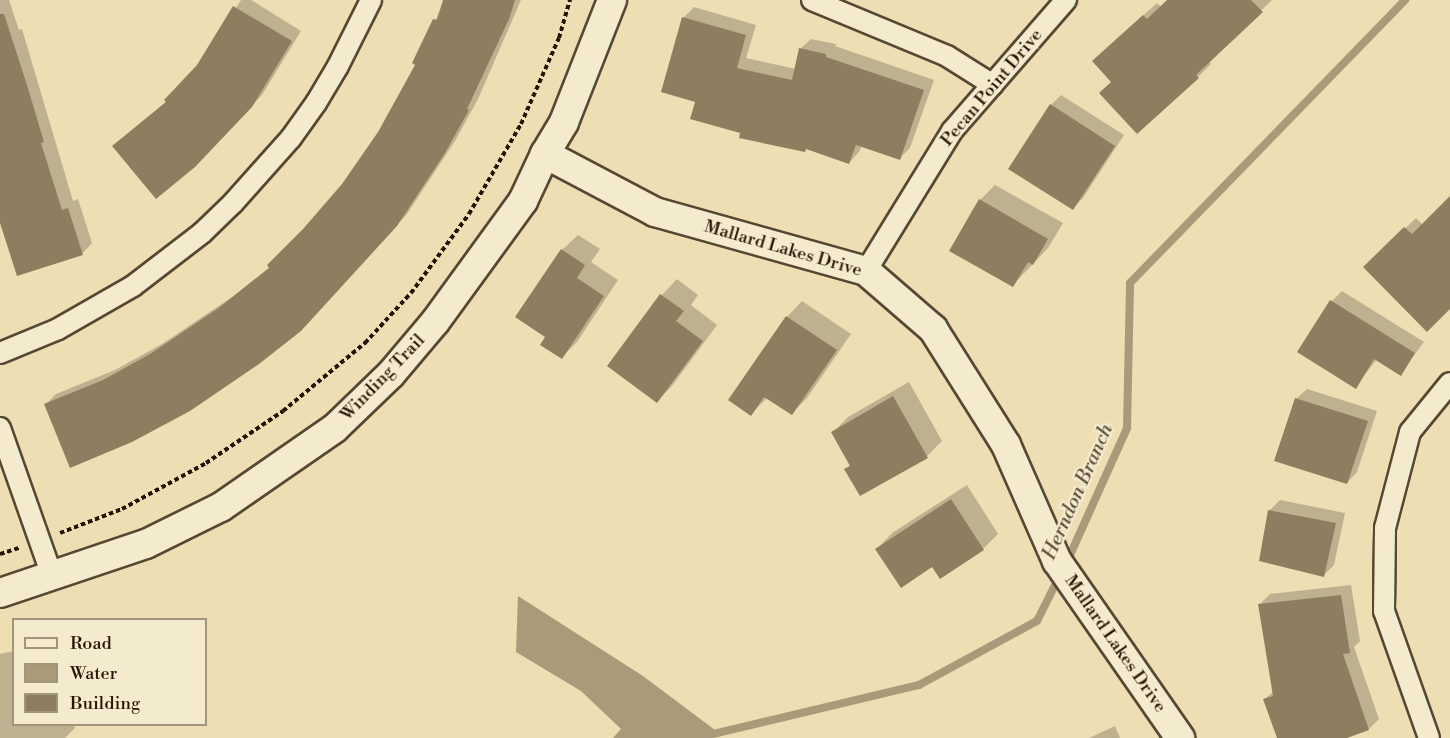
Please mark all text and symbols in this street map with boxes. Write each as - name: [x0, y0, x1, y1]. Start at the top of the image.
- street label: Pecan Point Drive: [937, 25, 1047, 151]
- street label: Mallard Lakes Drive: [702, 216, 864, 282]
- street label: Winding Trail: [336, 330, 430, 426]
- water label: Herndon Branch: [1037, 420, 1119, 564]
- street label: Mallard Lakes Drive: [1059, 571, 1171, 717]
- legend: [12, 618, 207, 726]
- text: Road: [70, 632, 112, 655]
- text: Water: [70, 662, 117, 685]
- text: Building: [70, 692, 140, 715]

